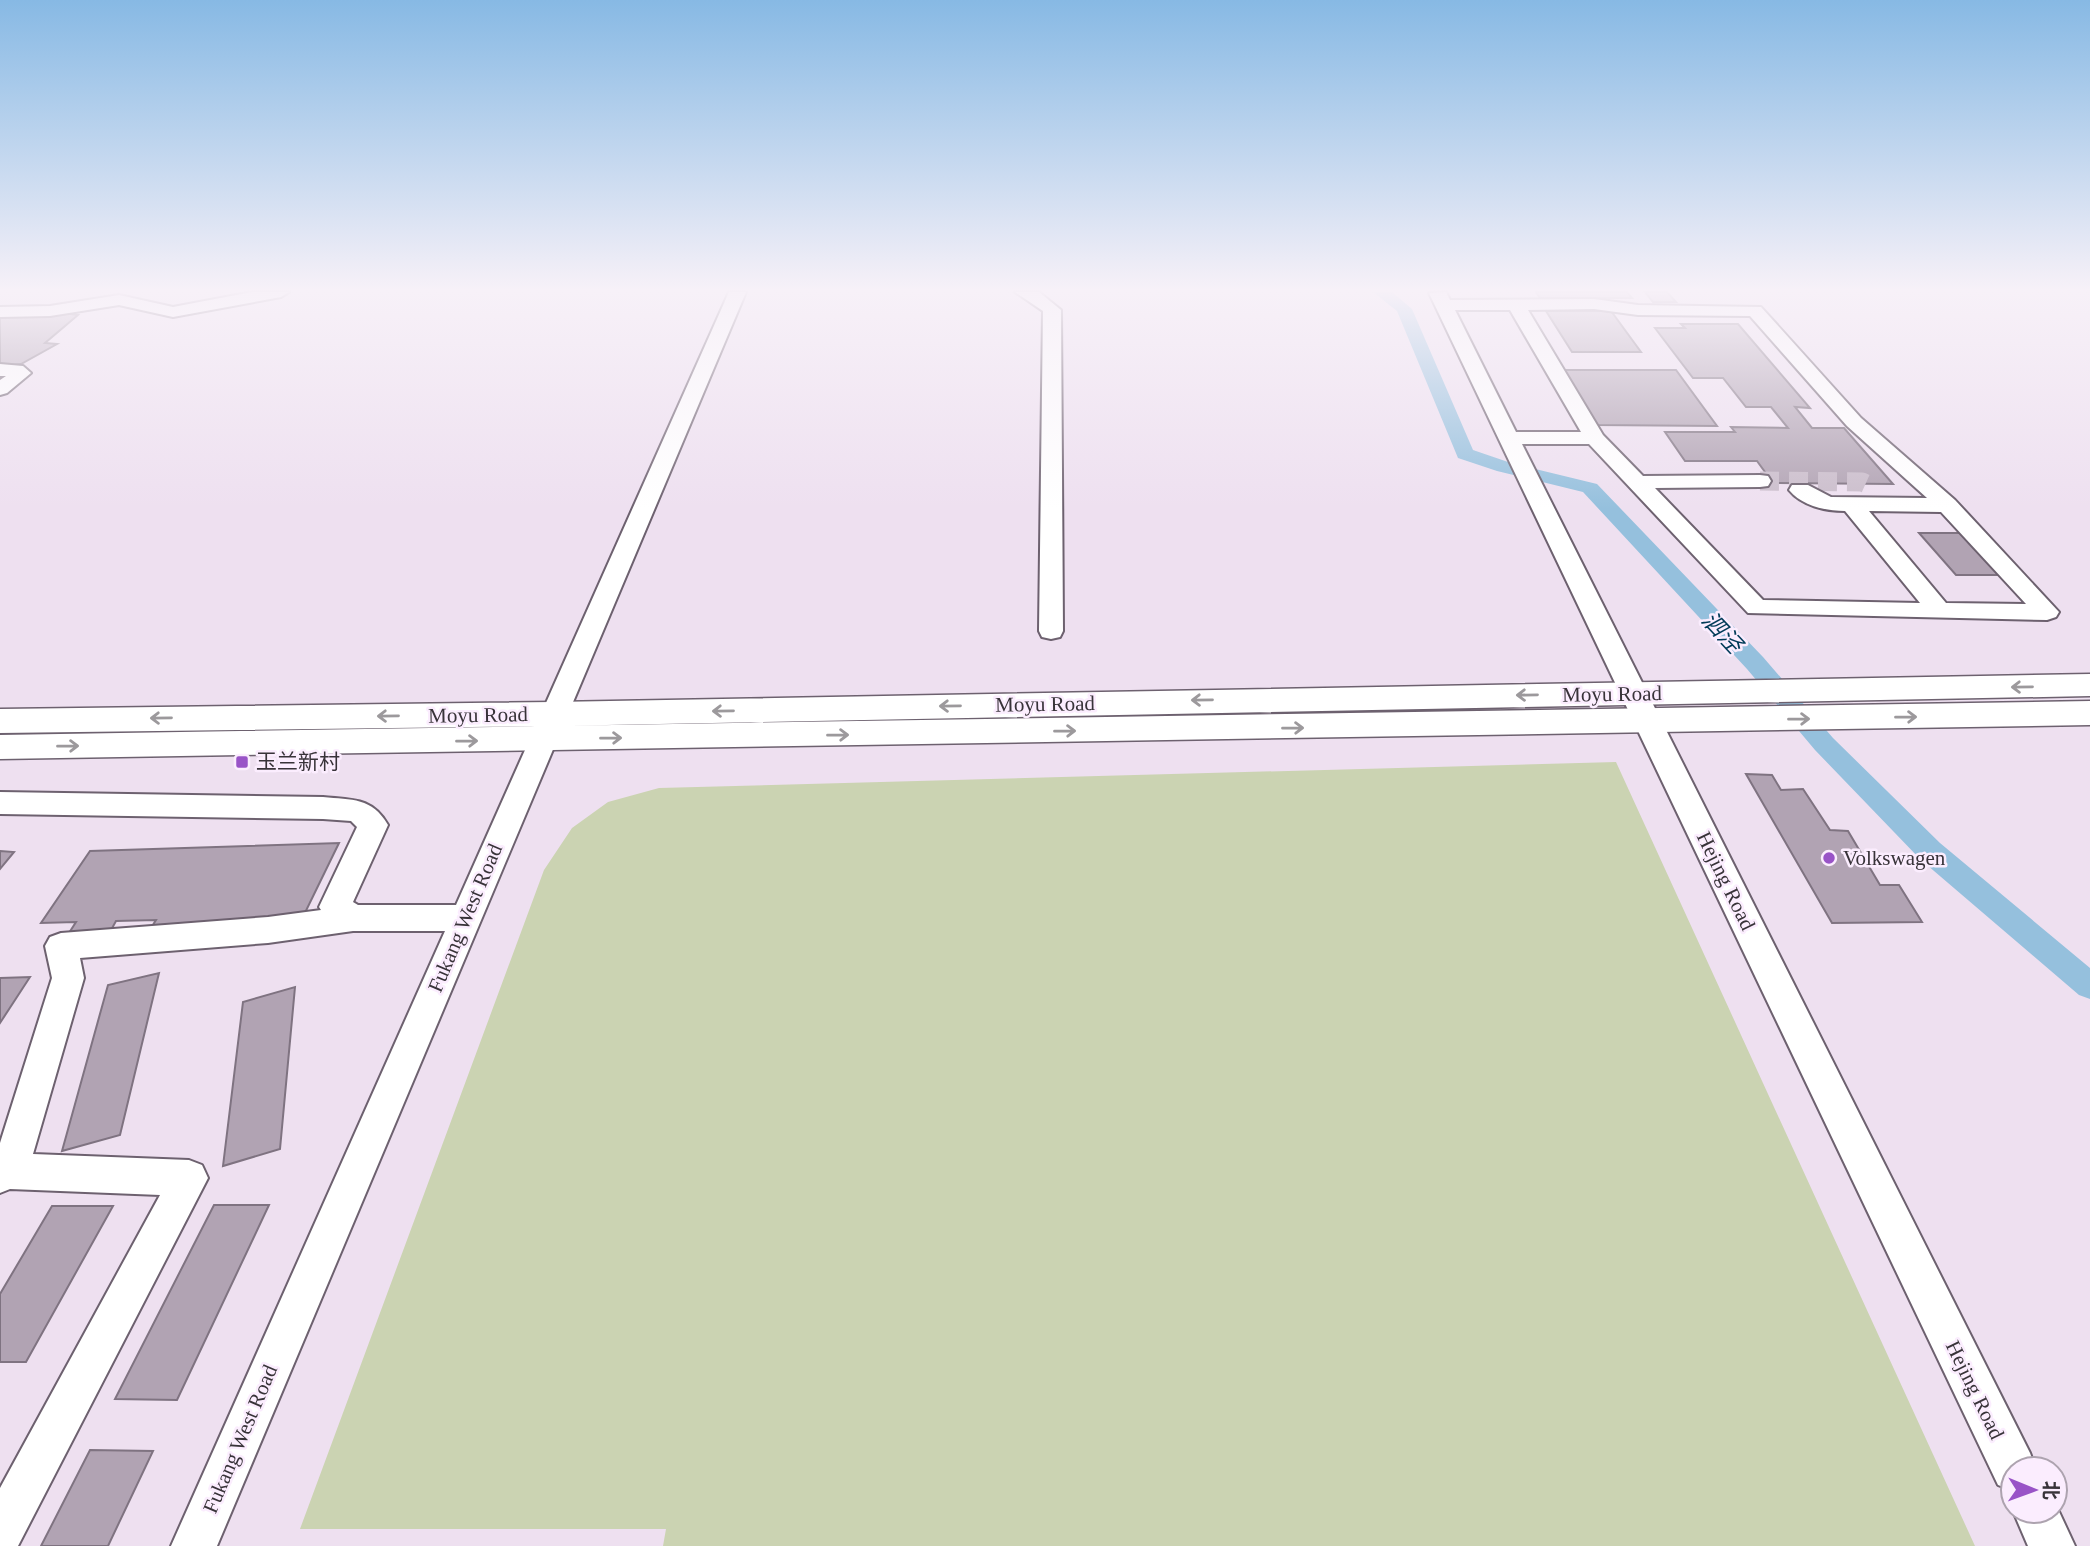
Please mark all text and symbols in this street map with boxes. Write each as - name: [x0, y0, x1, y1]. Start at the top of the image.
- water label: 泗泾: [1697, 607, 1748, 659]
- one-way arrow: [2011, 680, 2034, 694]
- street label: Moyu Road: [1562, 681, 1663, 707]
- one-way arrow: [1516, 689, 1539, 702]
- street label: Moyu Road: [995, 691, 1096, 717]
- one-way arrow: [1191, 694, 1214, 707]
- one-way arrow: [939, 699, 962, 712]
- street label: Moyu Road: [428, 702, 529, 728]
- one-way arrow: [711, 704, 734, 717]
- one-way arrow: [377, 709, 400, 723]
- one-way arrow: [1895, 710, 1918, 724]
- one-way arrow: [149, 711, 172, 725]
- one-way arrow: [1787, 712, 1810, 726]
- one-way arrow: [1281, 721, 1304, 735]
- one-way arrow: [1054, 725, 1077, 738]
- one-way arrow: [826, 728, 849, 742]
- one-way arrow: [599, 732, 622, 745]
- one-way arrow: [455, 734, 478, 747]
- one-way arrow: [56, 740, 79, 753]
- place label: 玉兰新村: [256, 750, 340, 774]
- marker: 玉兰新村: [234, 754, 250, 770]
- street label: Hejing Road: [1692, 828, 1760, 935]
- street label: Fukang West Road: [423, 840, 507, 996]
- place label: Volkswagen: [1843, 846, 1946, 870]
- marker: Volkswagen: [1821, 850, 1837, 866]
- street label: Hejing Road: [1941, 1337, 2009, 1444]
- street label: Fukang West Road: [198, 1361, 282, 1517]
- north arrow: [1999, 1455, 2069, 1525]
- text: 北: [2040, 1481, 2061, 1500]

